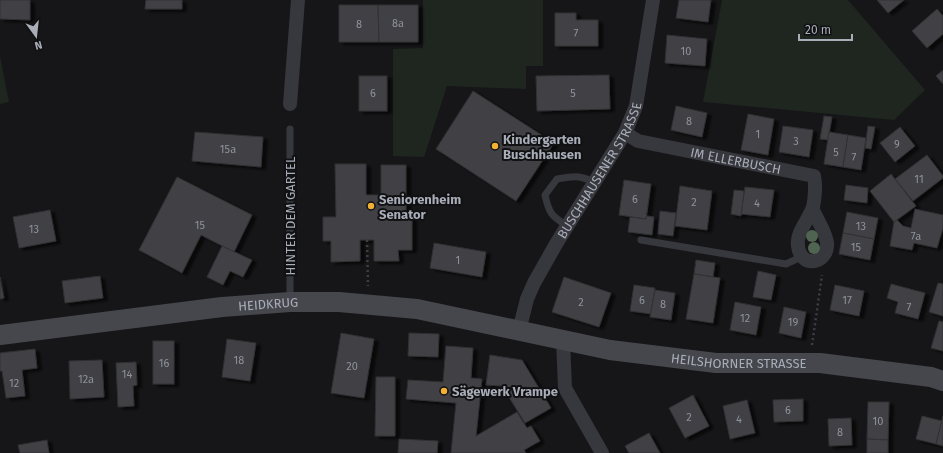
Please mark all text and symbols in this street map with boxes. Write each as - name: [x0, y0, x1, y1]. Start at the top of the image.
- north arrow: [16, 16, 56, 56]
- scale bar: [799, 16, 852, 42]
- house number: 8a: [392, 17, 404, 30]
- house number: 8: [356, 18, 362, 31]
- text: 20 m: [805, 23, 831, 37]
- house number: 7: [574, 27, 579, 40]
- text: N: [33, 38, 44, 52]
- house number: 10: [681, 45, 691, 58]
- house number: 6: [370, 87, 376, 100]
- house number: 5: [570, 87, 576, 100]
- street label: BUSCHHAUSENER STRASSE: [554, 101, 644, 241]
- house number: 8: [686, 115, 692, 128]
- house number: 1: [756, 128, 760, 141]
- place label: Kindergarten Buschhausen: [503, 132, 581, 162]
- house number: 3: [793, 135, 799, 148]
- house number: 9: [894, 138, 900, 151]
- marker: Kindergarten Buschhausen: [490, 141, 500, 151]
- house number: 15a: [220, 143, 236, 156]
- street label: IM ELLERBUSCH: [689, 144, 782, 177]
- house number: 5: [833, 146, 839, 159]
- house number: 7: [852, 151, 857, 164]
- street label: HINTER DEM GARTEL: [283, 156, 298, 275]
- house number: 11: [914, 173, 924, 186]
- place label: Seniorenheim Senator: [379, 192, 461, 222]
- house number: 6: [632, 193, 638, 206]
- house number: 2: [691, 196, 697, 209]
- house number: 4: [754, 197, 760, 210]
- marker: Seniorenheim Senator: [366, 201, 376, 211]
- house number: 15: [195, 219, 206, 232]
- house number: 13: [856, 220, 866, 233]
- house number: 13: [29, 223, 39, 236]
- house number: 7a: [911, 230, 921, 243]
- house number: 15: [851, 241, 862, 254]
- house number: 1: [456, 254, 460, 267]
- house number: 6: [639, 294, 645, 307]
- house number: 17: [842, 294, 852, 307]
- street label: HEIDKRUG: [237, 295, 298, 313]
- house number: 2: [578, 296, 584, 309]
- house number: 8: [660, 298, 666, 311]
- house number: 7: [907, 301, 912, 314]
- house number: 12: [740, 312, 750, 325]
- house number: 19: [788, 316, 798, 329]
- street label: HEILSHORNER STRASSE: [670, 350, 807, 371]
- house number: 18: [234, 354, 244, 367]
- house number: 16: [159, 357, 169, 370]
- house number: 20: [346, 360, 358, 373]
- house number: 14: [122, 368, 132, 381]
- house number: 12a: [78, 373, 94, 386]
- house number: 12: [9, 377, 19, 390]
- place label: Sägewerk Vrampe: [452, 384, 558, 399]
- marker: Sägewerk Vrampe: [439, 386, 449, 396]
- house number: 6: [785, 404, 791, 417]
- house number: 2: [686, 411, 692, 424]
- house number: 4: [736, 413, 742, 426]
- house number: 10: [873, 415, 883, 428]
- house number: 8: [837, 426, 843, 439]

